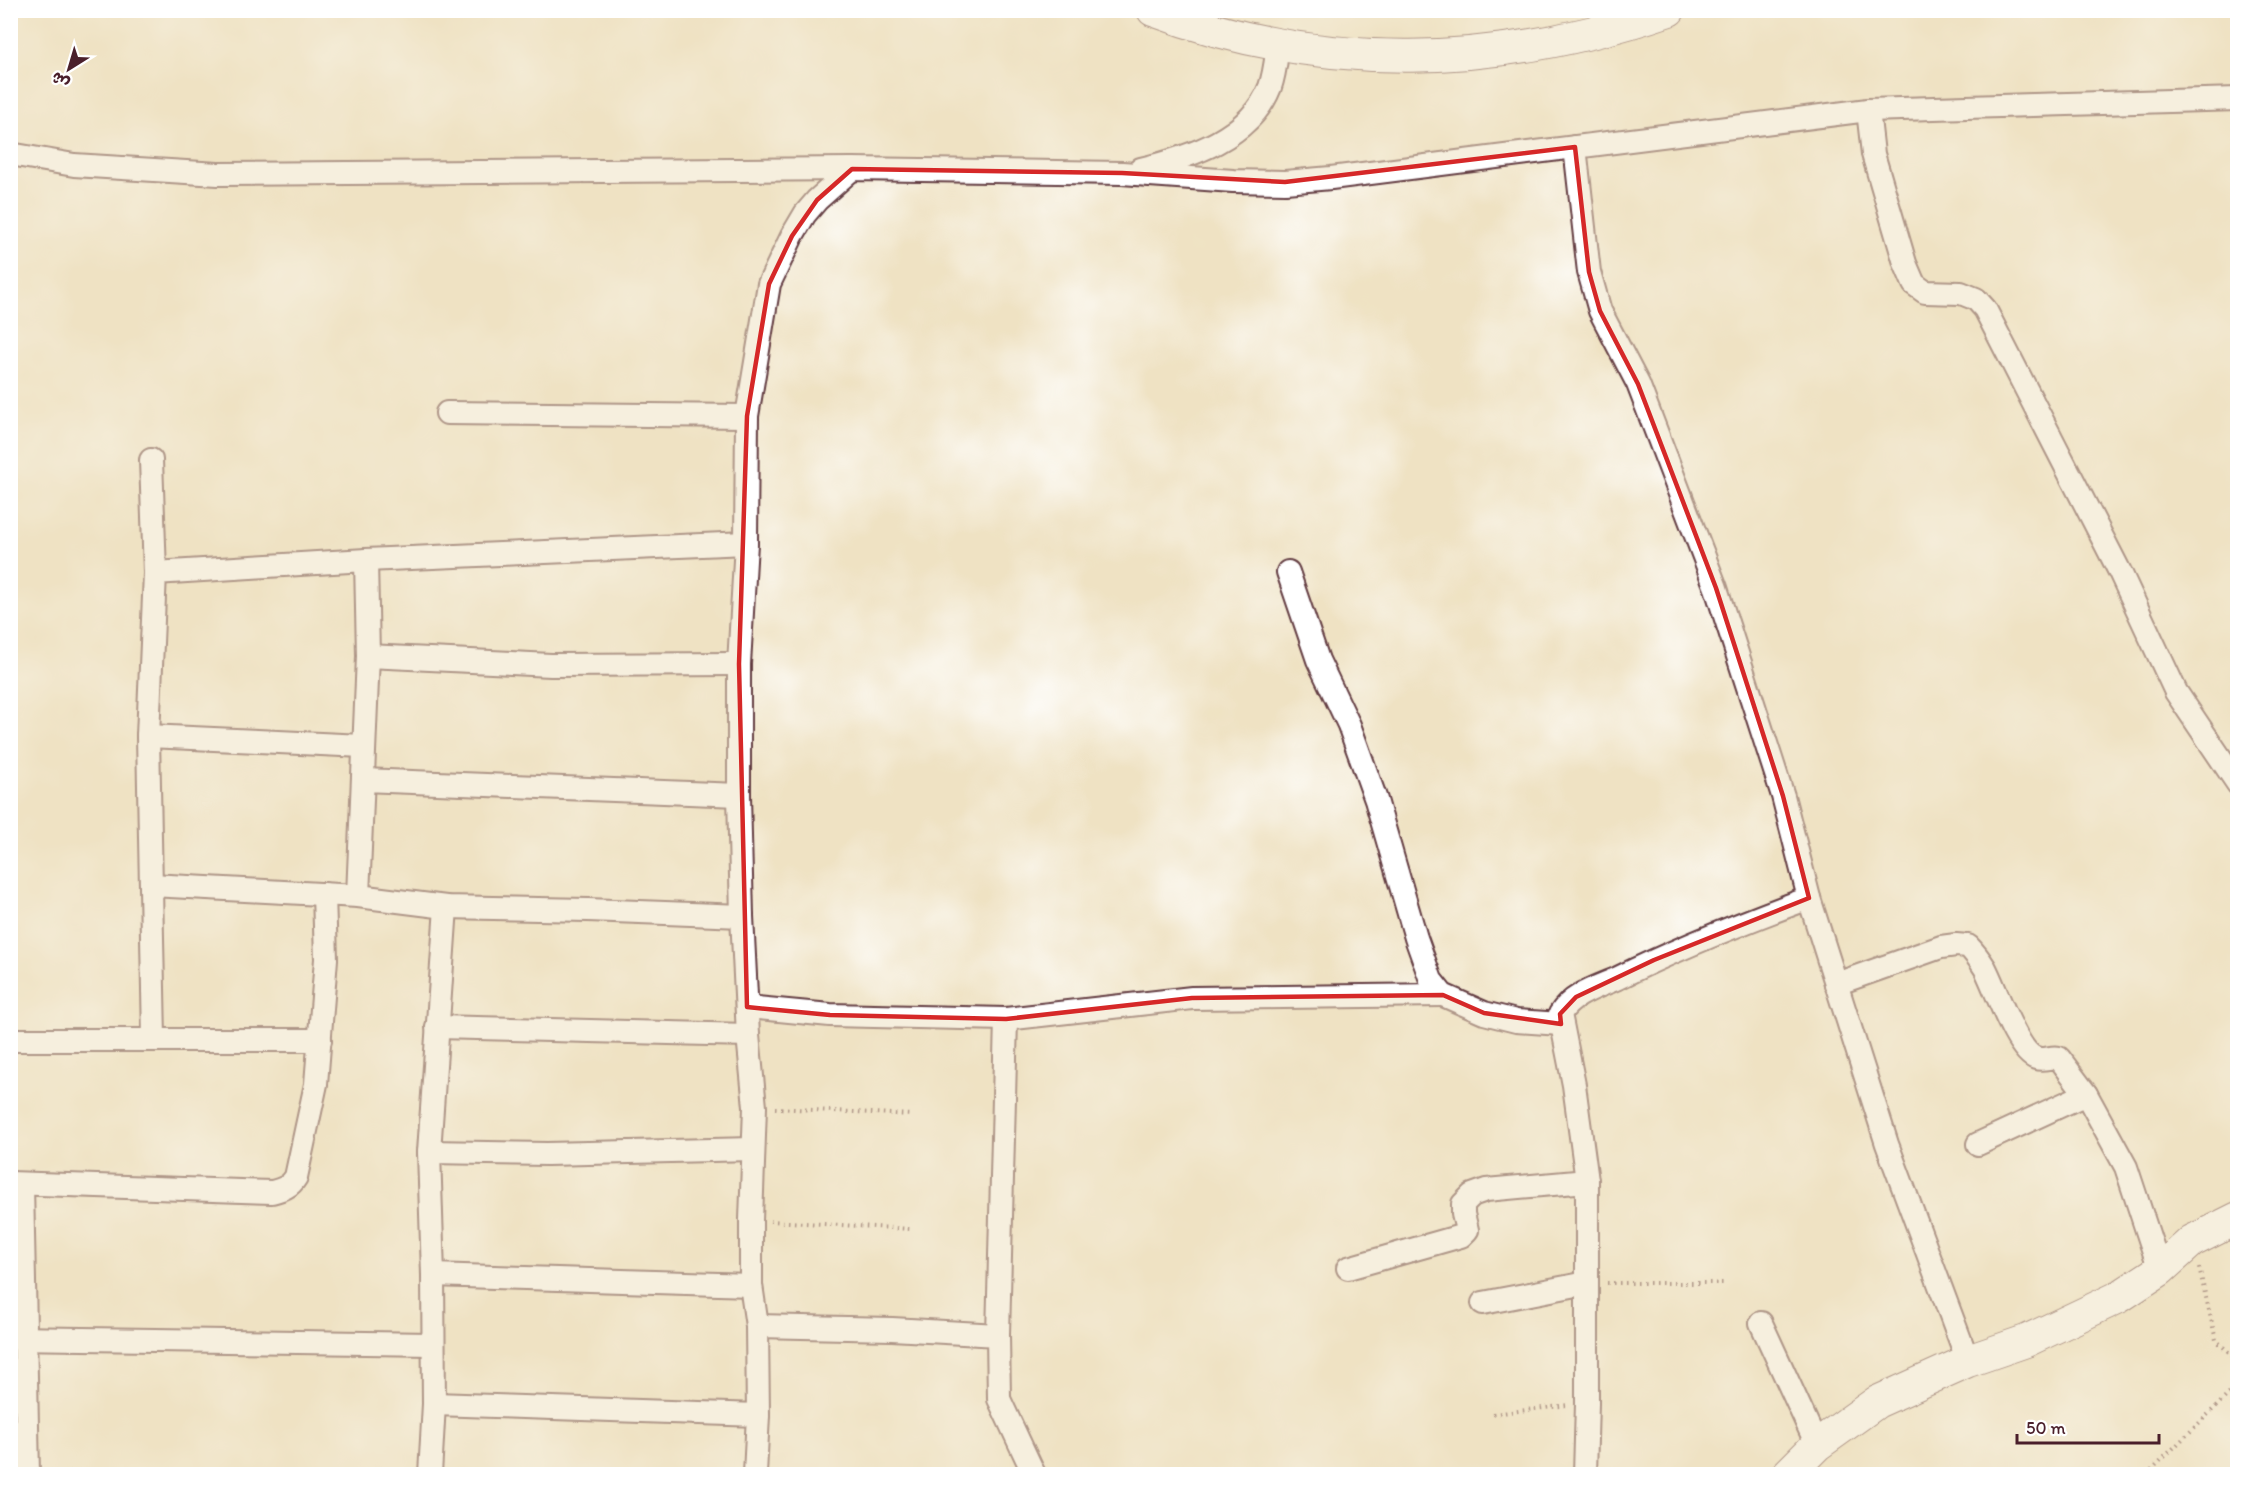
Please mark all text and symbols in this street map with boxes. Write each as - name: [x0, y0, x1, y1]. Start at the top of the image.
- north arrow: [39, 39, 99, 99]
- text: ش: [48, 68, 73, 93]
- scale bar: [2017, 1407, 2160, 1445]
- text: 50 m: [2026, 1417, 2066, 1439]

